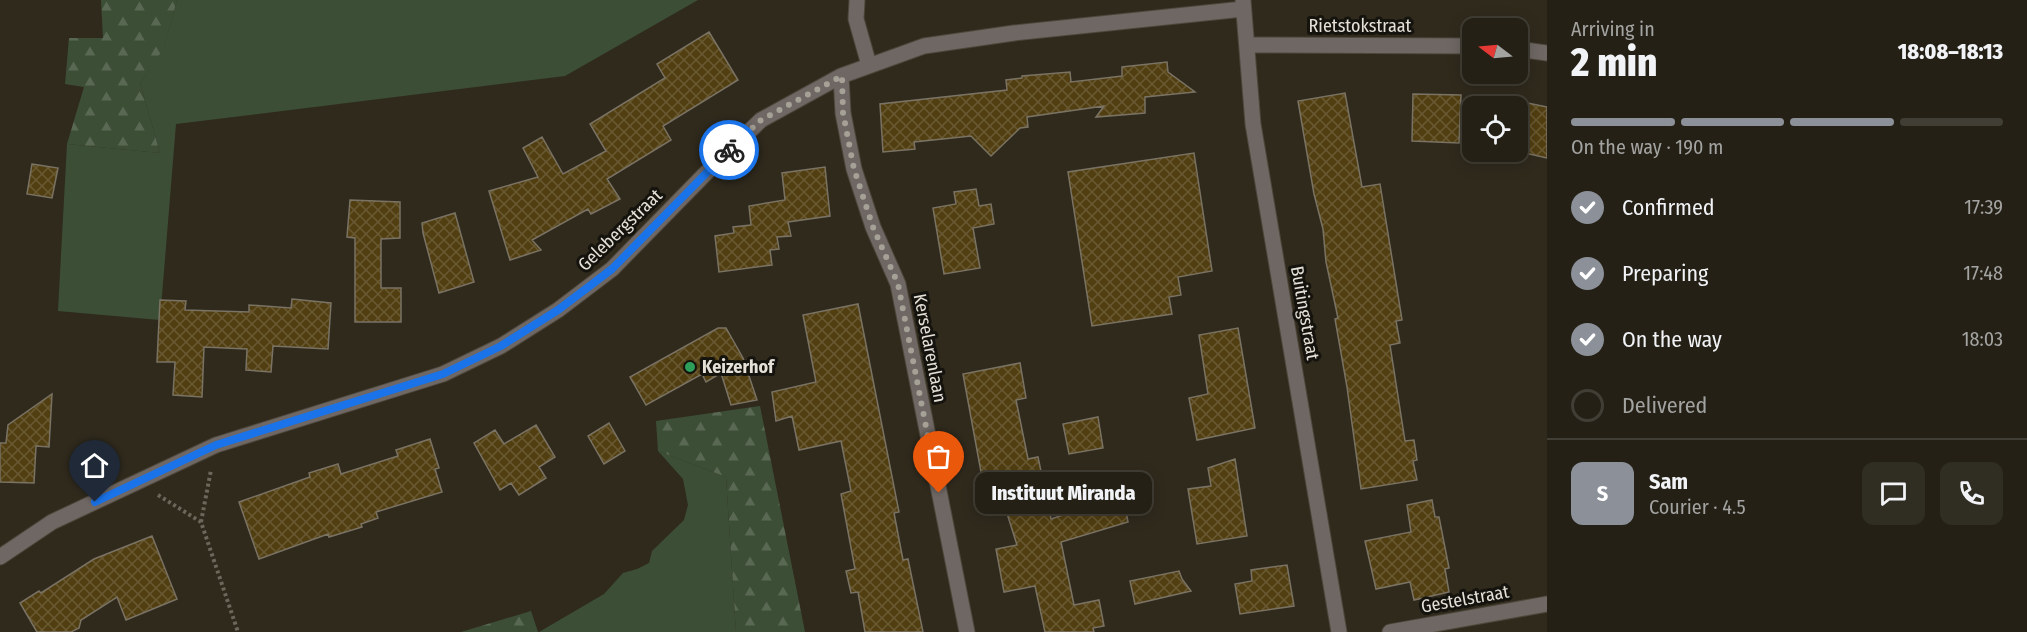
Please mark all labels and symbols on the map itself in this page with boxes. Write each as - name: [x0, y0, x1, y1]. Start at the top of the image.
- street label: Rietstokstraat: [1309, 15, 1412, 37]
- north arrow: [1462, 18, 1528, 84]
- courier: [699, 120, 759, 180]
- street label: Gelebergstraat: [573, 184, 667, 276]
- street label: Buitingstraat: [1286, 264, 1324, 362]
- street label: Kerselarenlaan: [909, 292, 951, 404]
- place label: Keizerhof: [702, 356, 776, 378]
- marker: Keizerhof: [683, 360, 697, 374]
- pin: [913, 431, 964, 493]
- pin: [69, 440, 120, 502]
- callout: Instituut Miranda: [975, 472, 1152, 514]
- street label: Gestelstraat: [1419, 580, 1511, 618]

